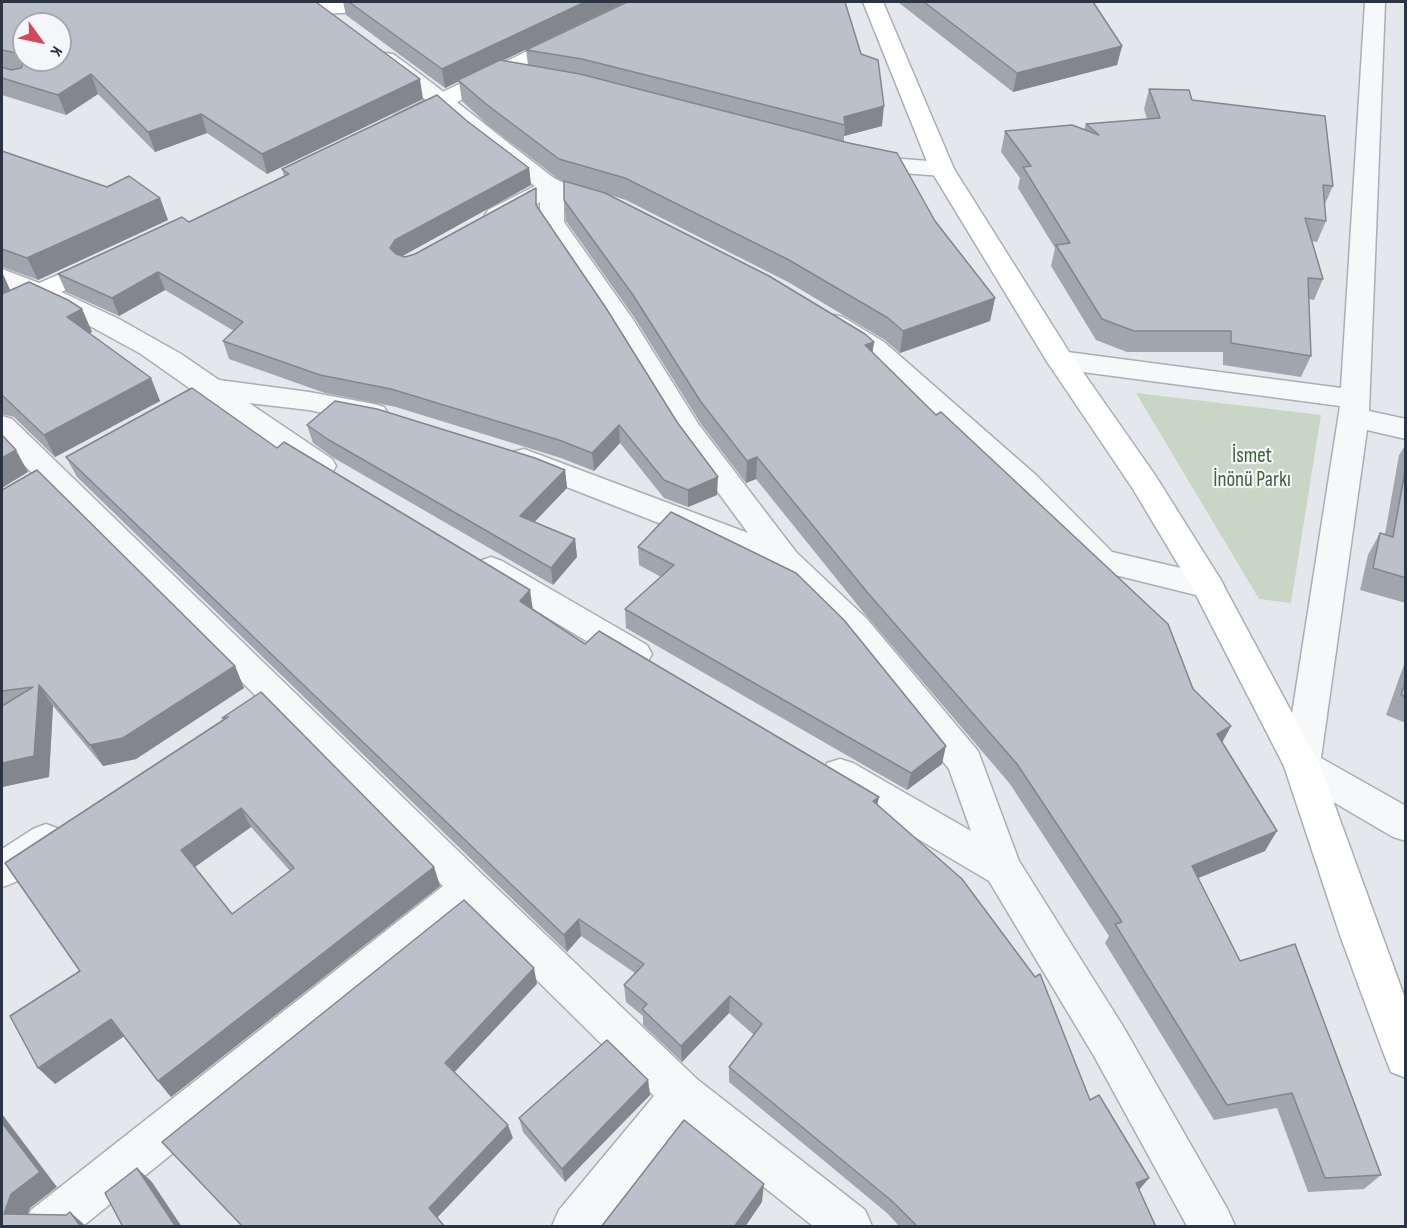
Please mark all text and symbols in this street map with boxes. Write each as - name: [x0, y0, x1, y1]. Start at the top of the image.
- north arrow: [12, 12, 72, 72]
- text: K: [46, 42, 66, 59]
- park label: İsmet İnönü Parkı: [1213, 444, 1291, 494]

